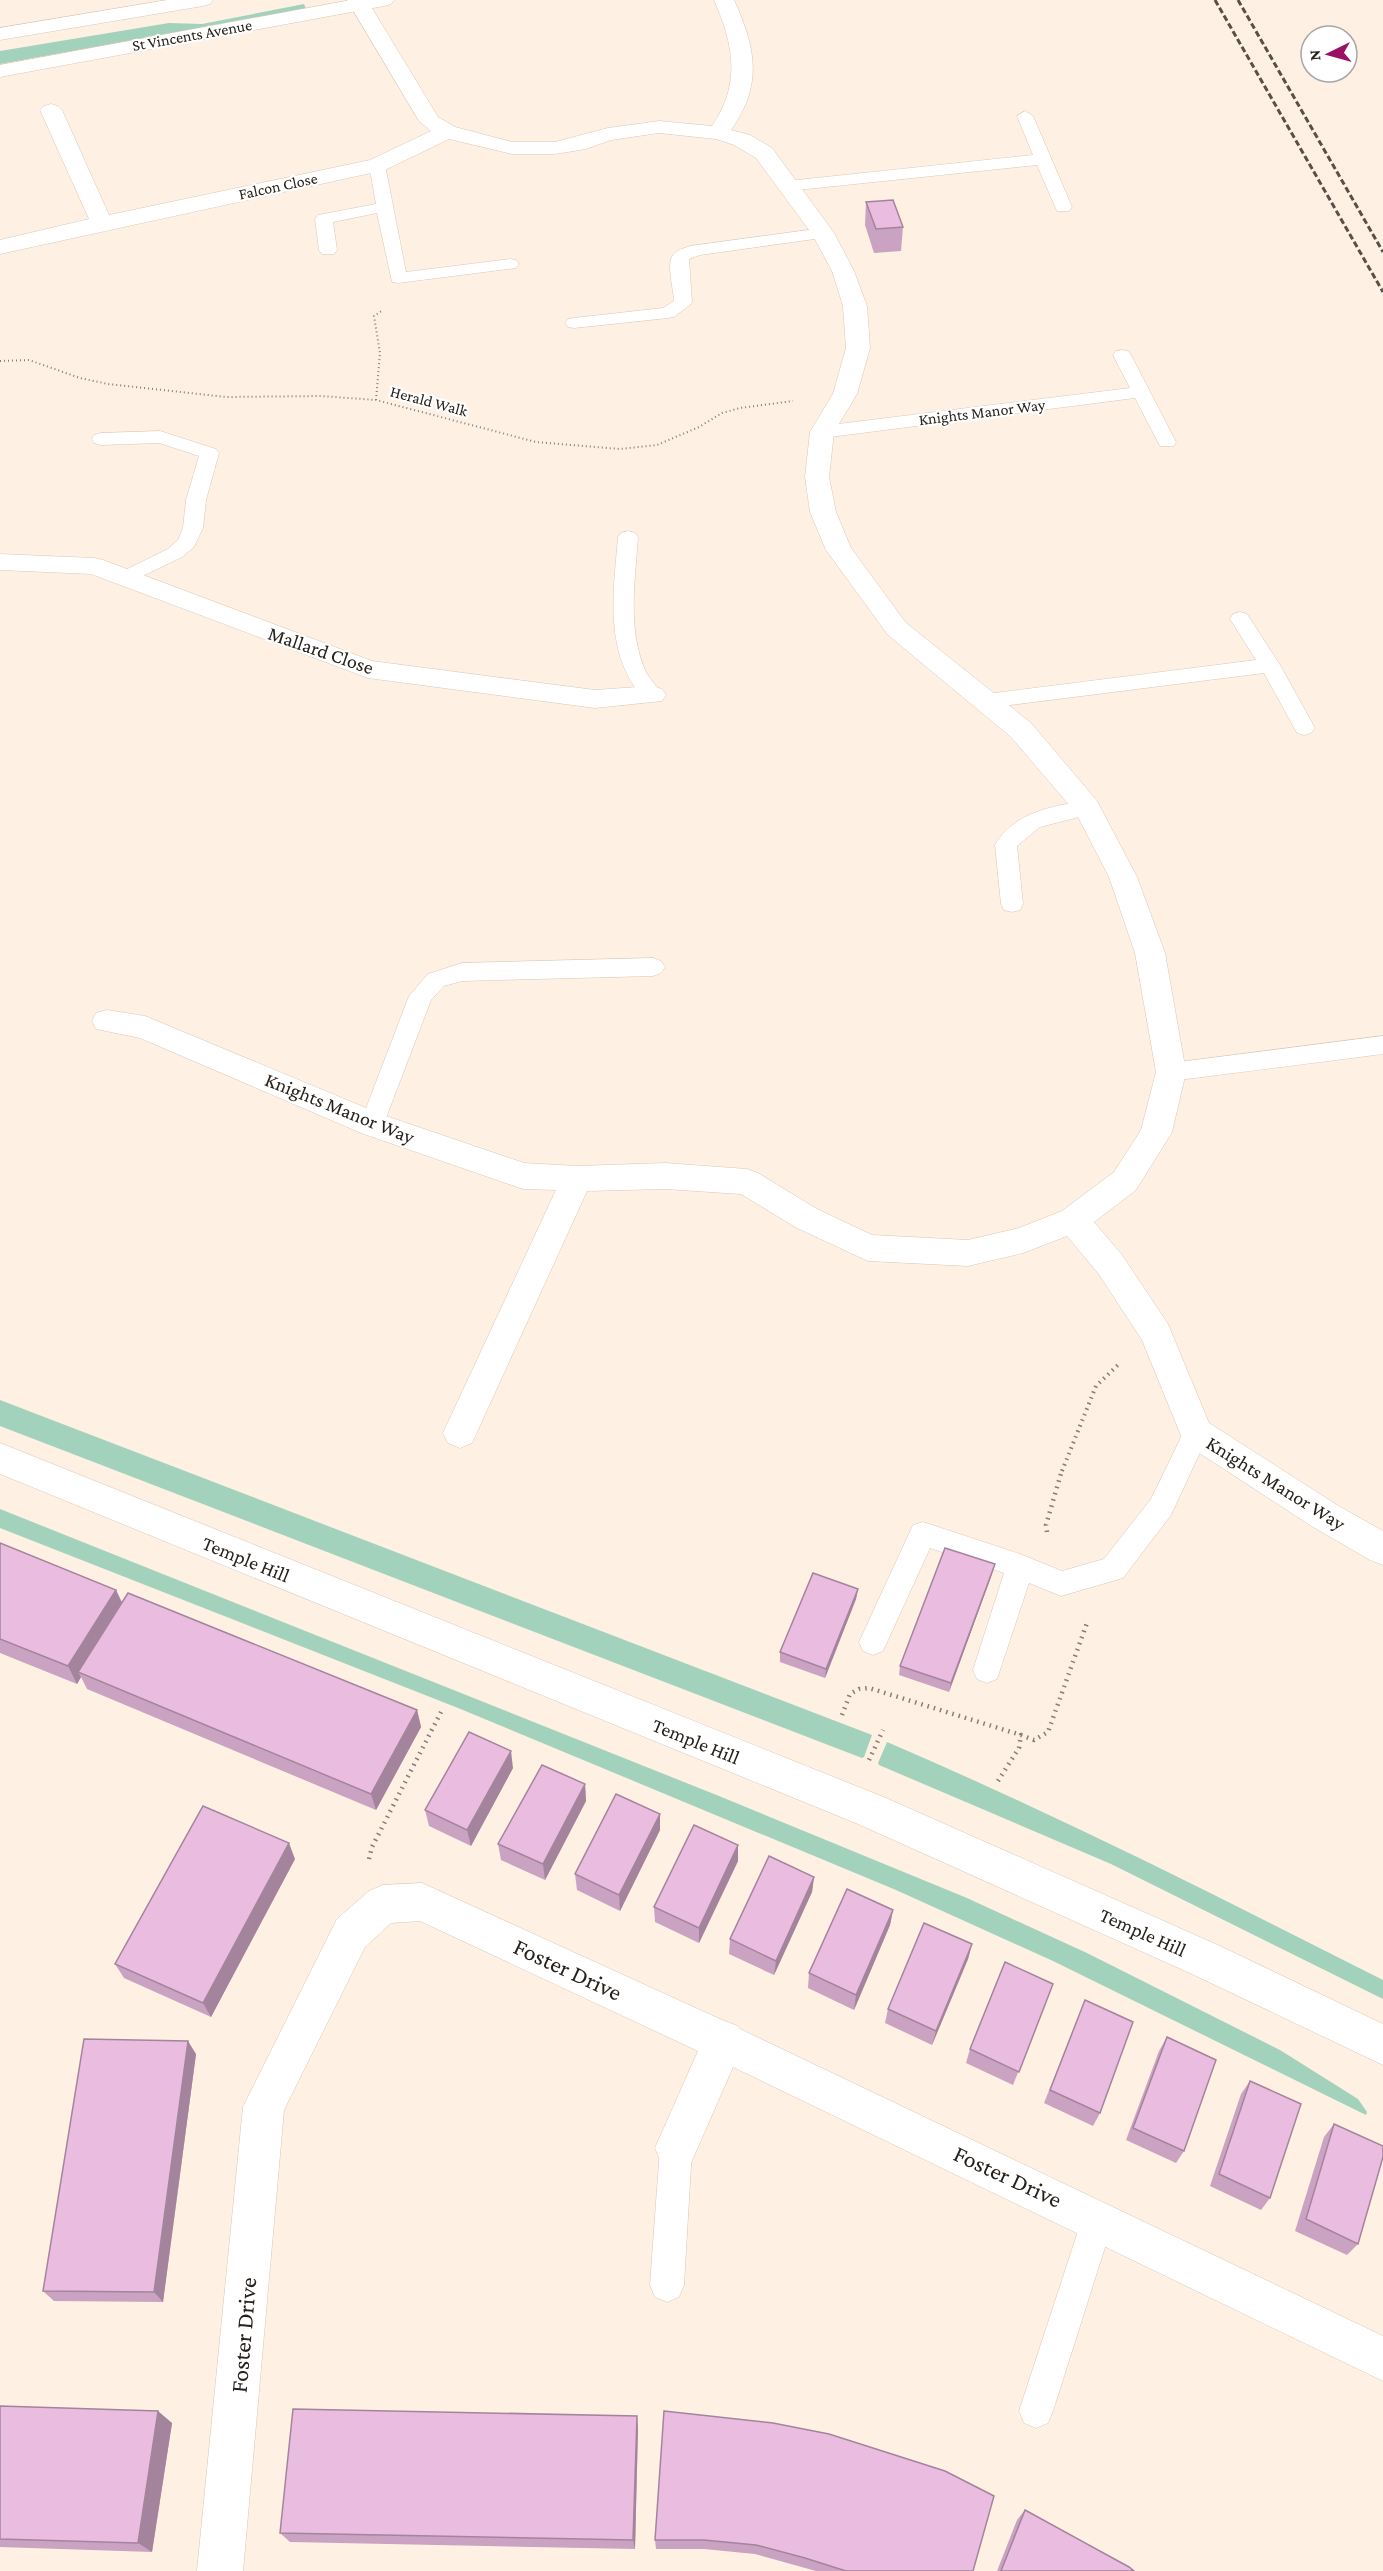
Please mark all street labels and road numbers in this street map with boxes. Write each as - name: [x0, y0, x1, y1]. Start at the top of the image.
- street label: St Vincents Avenue: [131, 16, 253, 54]
- street label: Falcon Close: [237, 169, 319, 203]
- street label: Herald Walk: [389, 383, 470, 420]
- street label: Knights Manor Way: [918, 396, 1047, 429]
- street label: Mallard Close: [265, 622, 377, 678]
- street label: Knights Manor Way: [262, 1068, 419, 1149]
- street label: Knights Manor Way: [1202, 1432, 1350, 1536]
- street label: Temple Hill: [199, 1532, 293, 1587]
- street label: Temple Hill: [649, 1714, 743, 1769]
- street label: Temple Hill: [1096, 1903, 1190, 1962]
- street label: Foster Drive: [510, 1932, 626, 2006]
- street label: Foster Drive: [950, 2139, 1066, 2213]
- street label: Foster Drive: [224, 2276, 262, 2394]

